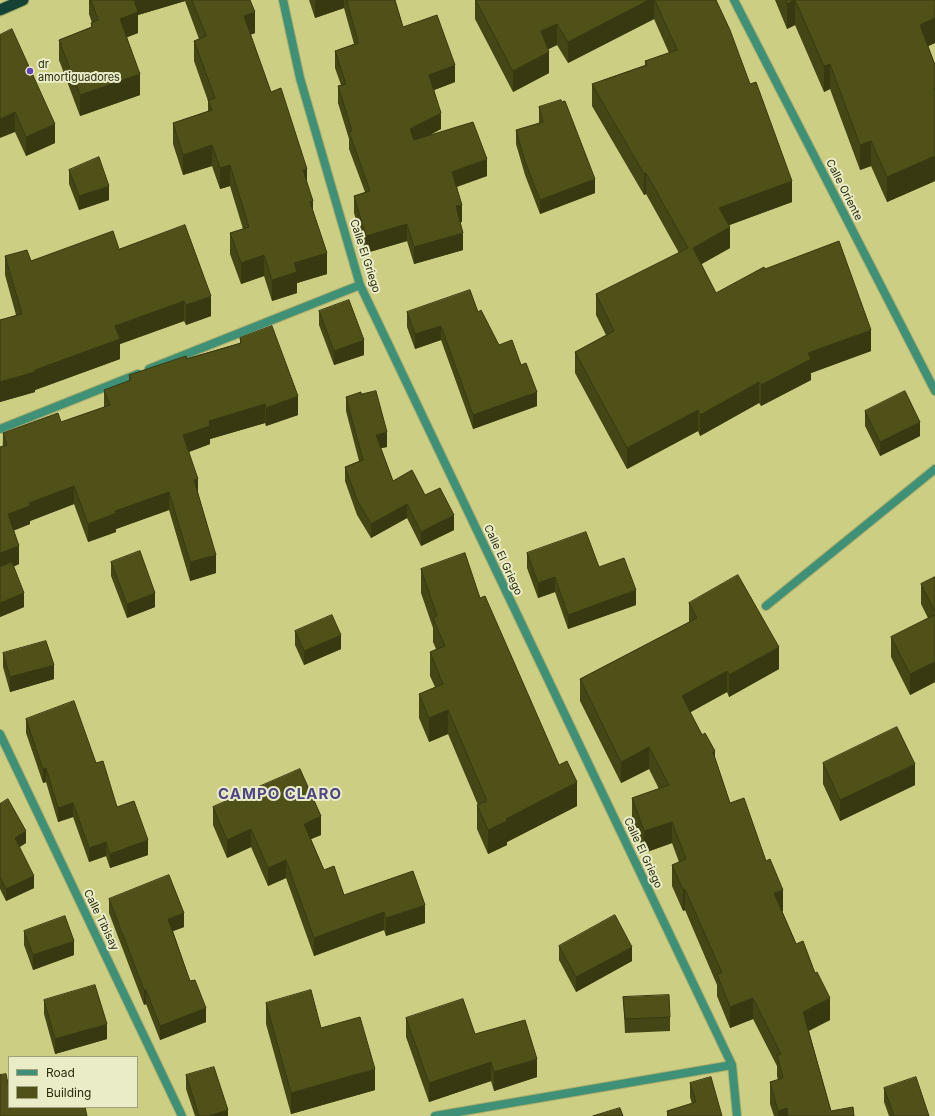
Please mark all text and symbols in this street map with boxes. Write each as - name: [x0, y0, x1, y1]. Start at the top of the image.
- place label: dr amortiguadores: [38, 58, 120, 84]
- marker: dr amortiguadores: [25, 66, 35, 76]
- street label: Calle Oriente: [823, 157, 865, 223]
- street label: Calle El Griego: [347, 218, 383, 294]
- street label: Calle El Griego: [481, 523, 525, 597]
- district label: CAMPO CLARO: [218, 785, 342, 803]
- street label: Calle El Griego: [621, 816, 665, 890]
- street label: Calle Tibisay: [81, 887, 121, 953]
- legend: [8, 1056, 138, 1108]
- text: Road: [46, 1065, 75, 1080]
- text: Building: [46, 1085, 91, 1100]

